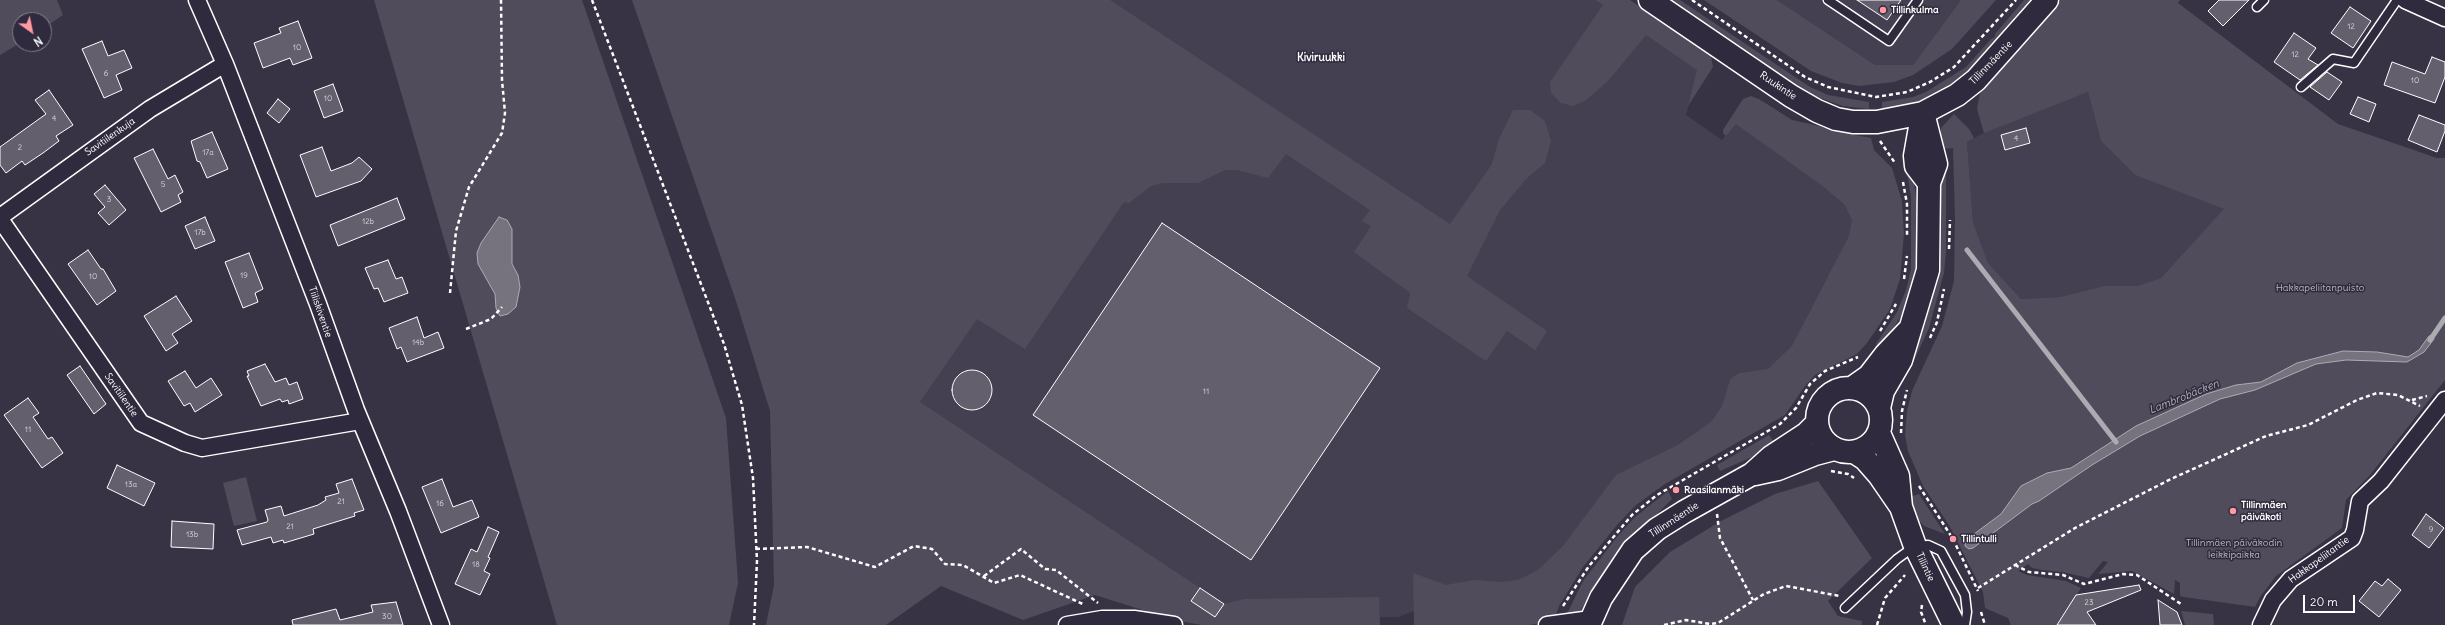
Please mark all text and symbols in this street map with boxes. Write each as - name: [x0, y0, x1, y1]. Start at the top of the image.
- place label: Tillinkulma: [1891, 4, 1939, 16]
- marker: Tillinkulma: [1878, 5, 1888, 15]
- north arrow: [12, 12, 52, 52]
- house number: 12: [2347, 22, 2355, 32]
- text: N: [31, 33, 45, 49]
- street label: Tillinmäentie: [1967, 39, 2015, 87]
- house number: 10: [293, 43, 301, 53]
- house number: 12: [2291, 50, 2299, 60]
- district label: Kiviruukki: [1297, 51, 1345, 65]
- house number: 6: [104, 69, 108, 79]
- street label: Ruukintie: [1757, 69, 1799, 103]
- house number: 10: [2411, 76, 2419, 86]
- house number: 10: [324, 94, 332, 104]
- house number: 4: [52, 114, 56, 124]
- street label: Savitiilenkuja: [83, 115, 137, 159]
- house number: 4: [2014, 134, 2018, 144]
- house number: 2: [18, 143, 22, 153]
- house number: 17a: [202, 148, 214, 158]
- house number: 5: [161, 180, 165, 190]
- house number: 3: [107, 195, 111, 205]
- house number: 12b: [362, 217, 374, 227]
- house number: 17b: [194, 228, 206, 238]
- house number: 19: [240, 271, 248, 281]
- house number: 10: [89, 272, 97, 282]
- park label: Hakkapeliitanpuisto: [2276, 282, 2364, 294]
- street label: Tiiliskiventie: [306, 285, 334, 339]
- house number: 14b: [412, 338, 424, 348]
- street label: Savitiilentie: [102, 371, 140, 419]
- water label: Lambrobäcken: [2147, 377, 2221, 417]
- house number: 11: [1203, 387, 1209, 397]
- house number: 11: [25, 425, 31, 435]
- house number: 13a: [125, 480, 137, 490]
- place label: Raasilanmäki: [1684, 484, 1744, 496]
- marker: Raasilanmäki: [1671, 485, 1681, 495]
- house number: 21: [337, 497, 345, 507]
- house number: 16: [436, 499, 444, 509]
- place label: Tillinmäen päiväkoti: [2241, 499, 2287, 522]
- street label: Tillinmäentie: [1647, 500, 1701, 540]
- marker: Tillinmäen päiväkoti: [2228, 506, 2238, 516]
- house number: 21: [286, 522, 294, 532]
- house number: 9: [2429, 525, 2433, 535]
- house number: 13b: [186, 530, 198, 540]
- place label: Tillintulli: [1961, 533, 1997, 545]
- marker: Tillintulli: [1948, 534, 1958, 544]
- street label: Hakkapeliitantie: [2286, 534, 2352, 586]
- park label: Tillinmäen päiväkodin leikkipaikka: [2186, 537, 2282, 560]
- street label: Tillintie: [1913, 550, 1937, 584]
- house number: 18: [472, 560, 480, 570]
- scale bar: [2305, 587, 2357, 613]
- text: 20 m: [2310, 594, 2338, 609]
- house number: 23: [2085, 598, 2093, 608]
- house number: 30: [382, 612, 392, 622]

